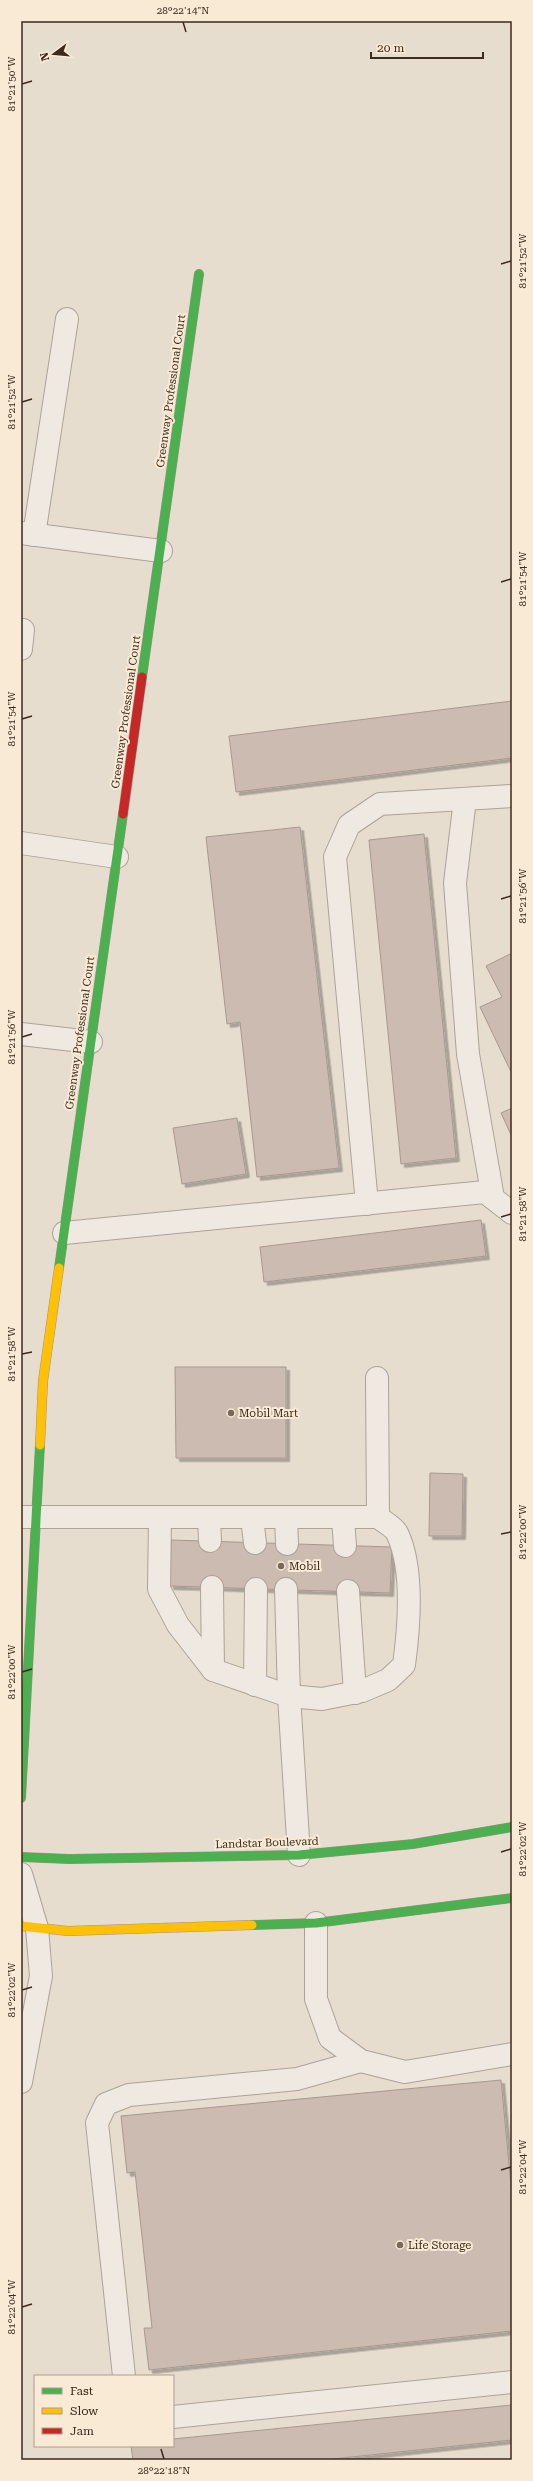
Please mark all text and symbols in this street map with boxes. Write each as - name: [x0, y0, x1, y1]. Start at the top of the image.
- text: 28°22'14"N: [157, 5, 209, 16]
- north arrow: [34, 34, 74, 74]
- scale bar: [371, 34, 483, 60]
- text: 20 m: [377, 41, 404, 55]
- text: N: [37, 50, 52, 62]
- text: 81°21'50"W: [6, 56, 17, 111]
- text: 81°21'52"W: [517, 233, 528, 288]
- street label: Greenway Professional Court: [154, 313, 188, 469]
- text: 81°21'52"W: [6, 374, 17, 429]
- text: 81°21'54"W: [517, 551, 528, 606]
- street label: Greenway Professional Court: [109, 634, 143, 790]
- text: 81°21'54"W: [6, 691, 17, 746]
- text: 81°21'56"W: [517, 868, 528, 923]
- street label: Greenway Professional Court: [63, 955, 97, 1111]
- text: 81°21'56"W: [6, 1009, 17, 1064]
- text: 81°21'58"W: [517, 1186, 528, 1241]
- text: 81°21'58"W: [6, 1326, 17, 1381]
- place label: Mobil Mart: [239, 1407, 298, 1420]
- marker: Mobil Mart: [226, 1408, 236, 1418]
- text: 81°22'00"W: [517, 1504, 528, 1559]
- place label: Mobil: [289, 1560, 321, 1573]
- marker: Mobil: [276, 1561, 286, 1571]
- text: 81°22'00"W: [6, 1644, 17, 1699]
- text: 81°22'02"W: [517, 1821, 528, 1876]
- street label: Landstar Boulevard: [215, 1835, 319, 1851]
- text: 81°22'02"W: [6, 1962, 17, 2017]
- text: 81°22'04"W: [517, 2139, 528, 2194]
- place label: Life Storage: [408, 2239, 471, 2252]
- marker: Life Storage: [395, 2240, 405, 2250]
- text: 81°22'04"W: [6, 2279, 17, 2334]
- legend: [34, 2375, 174, 2447]
- text: Fast: [70, 2384, 94, 2398]
- text: Slow: [70, 2404, 98, 2418]
- text: Jam: [70, 2424, 94, 2438]
- text: 28°22'18"N: [138, 2465, 190, 2476]

